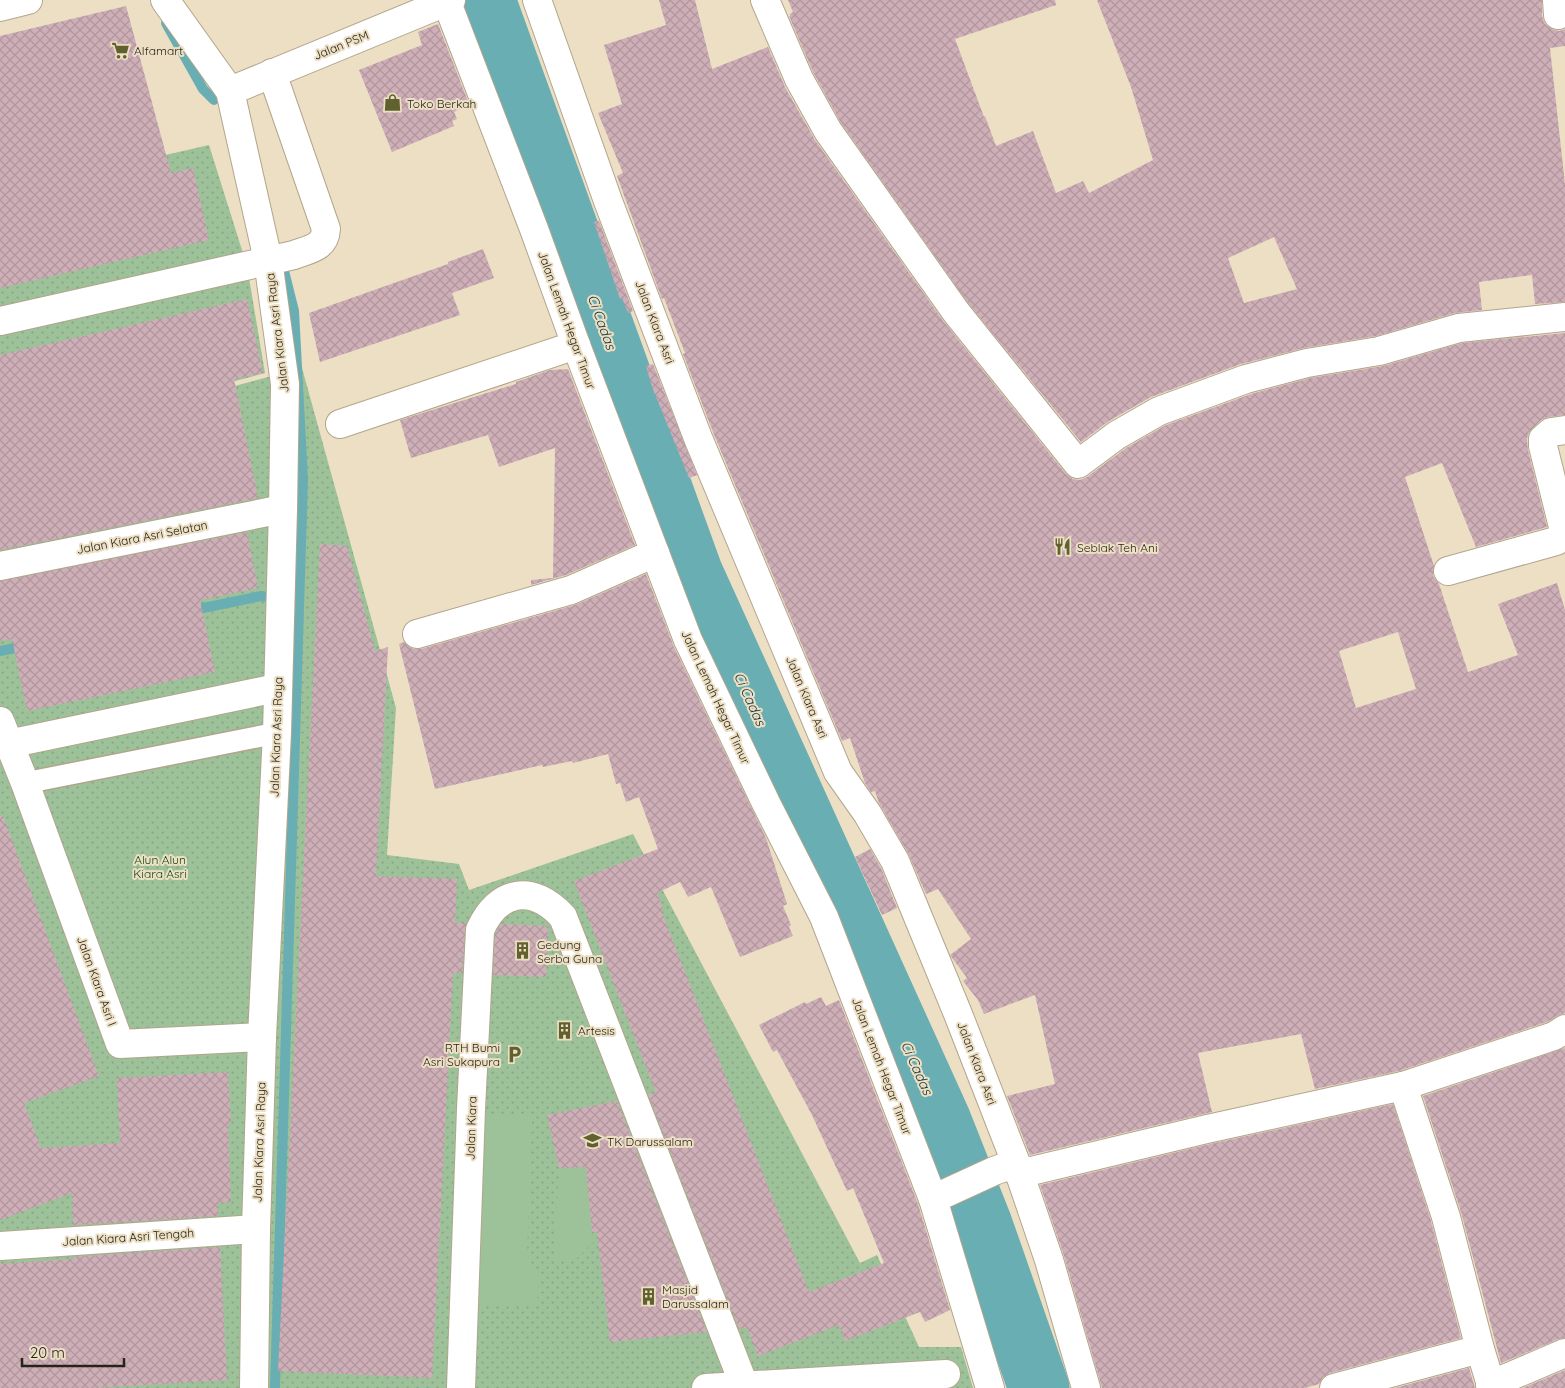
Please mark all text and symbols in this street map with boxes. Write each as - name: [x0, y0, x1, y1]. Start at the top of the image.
- street label: Jalan PSM: [311, 27, 371, 63]
- supermarket icon: Alfamart: [110, 40, 130, 60]
- place label: Alfamart: [134, 43, 183, 58]
- shop icon: Toko Berkah: [383, 93, 403, 113]
- place label: Toko Berkah: [407, 96, 476, 111]
- street label: Jalan Lemah Hegar Timur: [535, 249, 599, 392]
- street label: Jalan Kiara Asri Raya: [262, 272, 292, 394]
- street label: Jalan Kiara Asri: [632, 278, 678, 366]
- water label: Ci Cadas: [584, 292, 621, 353]
- street label: Jalan Kiara Asri Selatan: [75, 517, 209, 557]
- restaurant icon: Seblak Teh Ani: [1053, 537, 1073, 557]
- place label: Seblak Teh Ani: [1077, 540, 1157, 555]
- street label: Jalan Lemah Hegar Timur: [678, 628, 754, 767]
- street label: Jalan Kiara Asri: [783, 654, 831, 740]
- water label: Ci Cadas: [730, 669, 770, 730]
- street label: Jalan Kiara Asri Raya: [266, 676, 286, 798]
- park label: Alun Alun Kiara Asri: [133, 852, 187, 881]
- street label: Jalan Kiara Asri I: [74, 934, 120, 1028]
- place label: Gedung Serba Guna: [537, 937, 602, 966]
- building icon: Gedung Serba Guna: [513, 941, 533, 961]
- street label: Jalan Lemah Hegar Timur: [849, 995, 915, 1137]
- street label: Jalan Kiara Asri: [954, 1019, 1000, 1107]
- building icon: Artesis: [554, 1020, 574, 1040]
- place label: Artesis: [578, 1023, 615, 1038]
- water label: Ci Cadas: [897, 1038, 937, 1099]
- place label: RTH Bumi Asri Sukapura: [423, 1040, 500, 1069]
- parking icon: RTH Bumi Asri Sukapura: [504, 1044, 524, 1064]
- street label: Jalan Kiara Asri Raya: [249, 1081, 269, 1203]
- street label: Jalan Kiara: [462, 1096, 480, 1160]
- school or university icon: TK Darussalam: [583, 1131, 603, 1151]
- place label: TK Darussalam: [607, 1134, 693, 1149]
- street label: Jalan Kiara Asri Tengah: [62, 1225, 194, 1249]
- place label: Masjid Darussalam: [662, 1282, 729, 1311]
- building icon: Masjid Darussalam: [638, 1286, 658, 1306]
- scale bar: [22, 1336, 125, 1368]
- text: 20 m: [30, 1343, 65, 1362]

